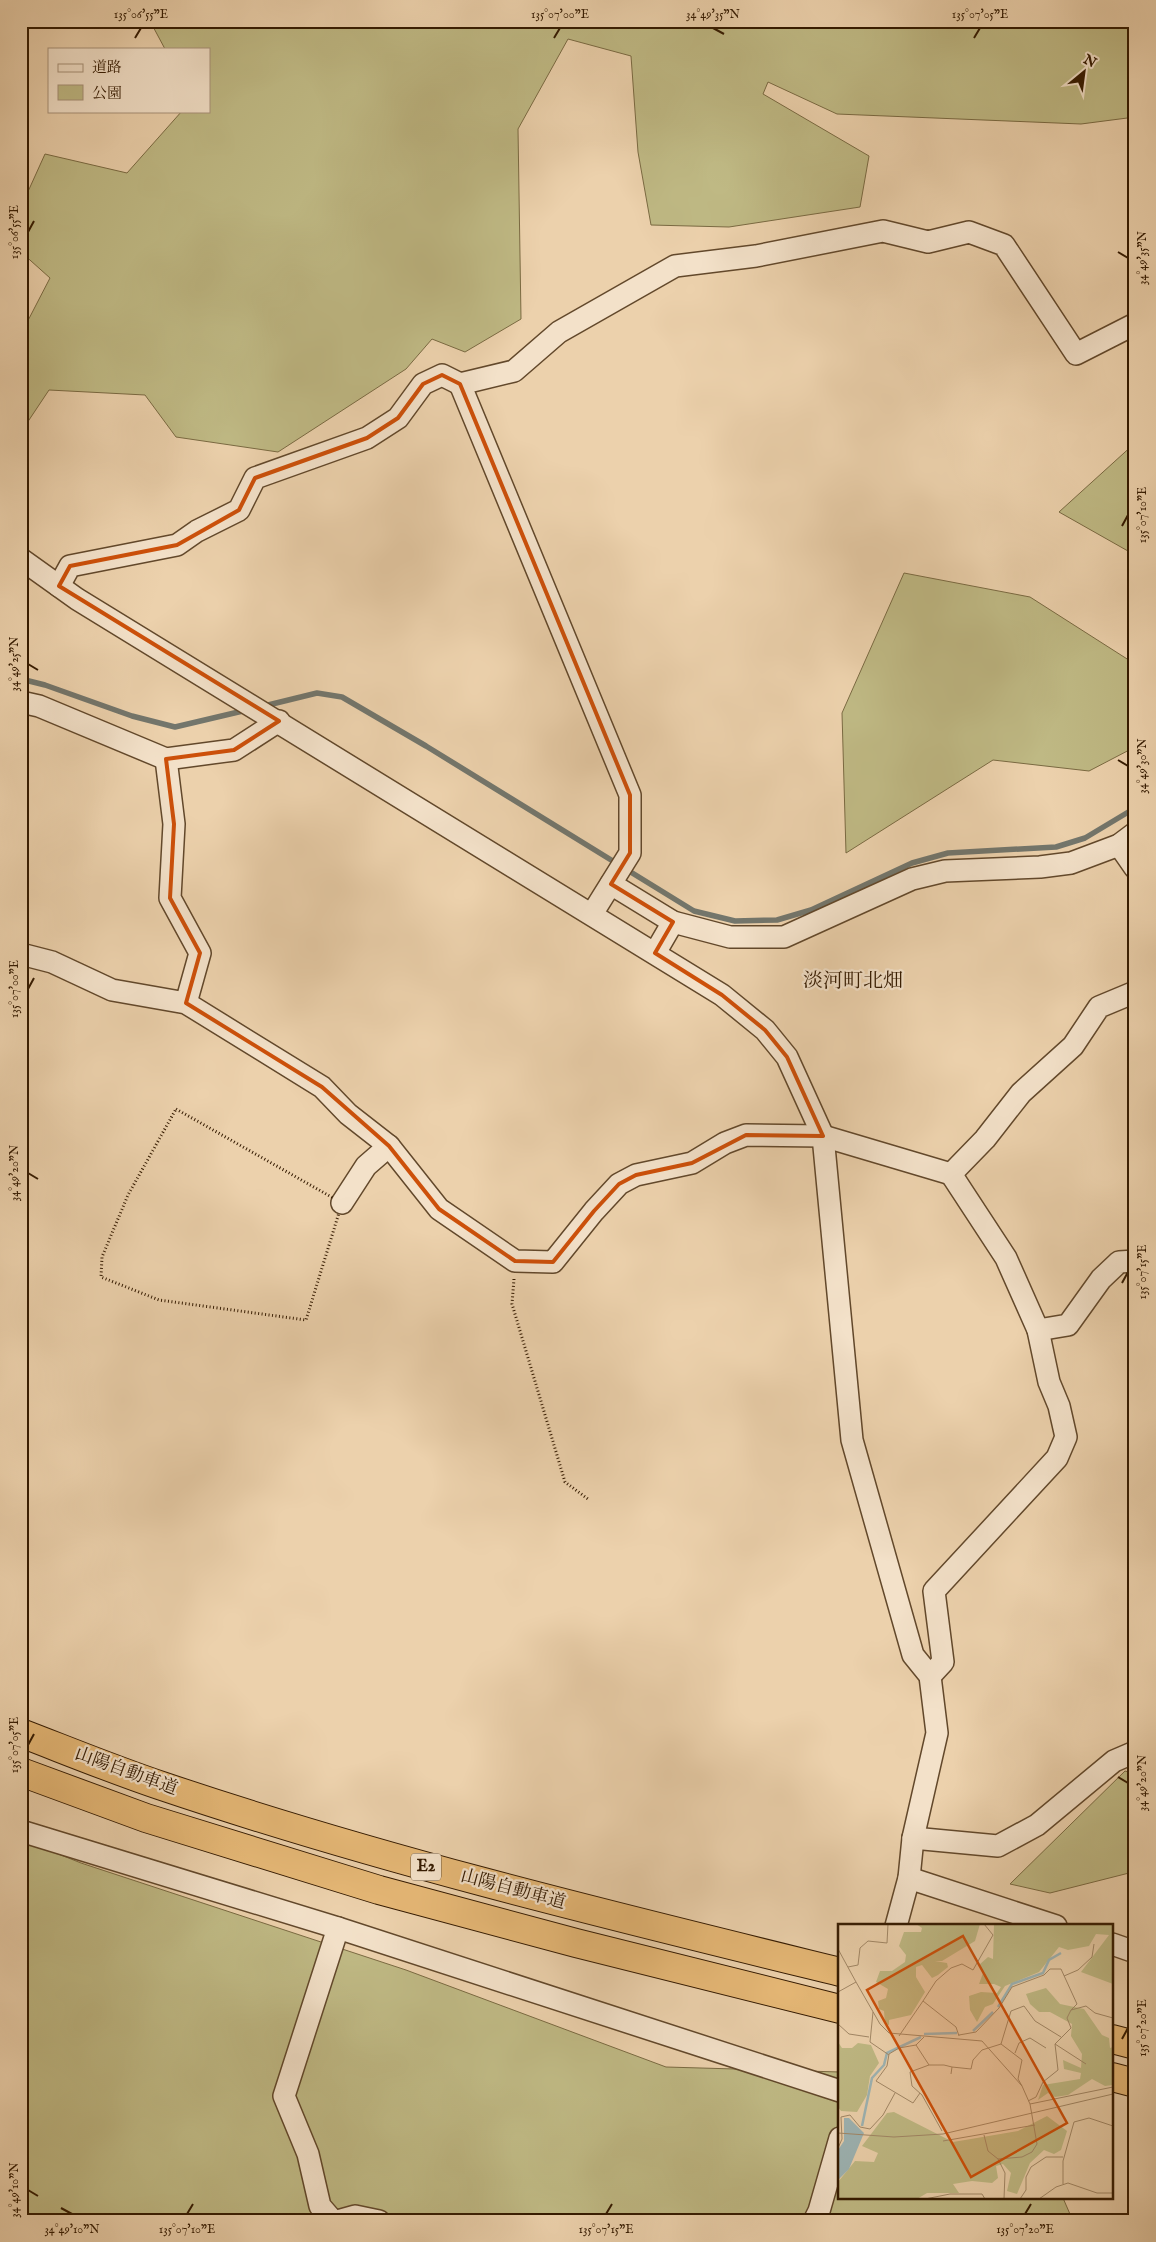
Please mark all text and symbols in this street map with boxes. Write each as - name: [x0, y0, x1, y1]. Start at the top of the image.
- text: 135°06'55"E: [114, 7, 168, 22]
- text: 135°07'00"E: [531, 7, 589, 22]
- text: 34°49'35"N: [686, 7, 740, 22]
- text: 135°07'05"E: [952, 7, 1008, 22]
- legend: [48, 48, 210, 112]
- north arrow: [1058, 48, 1108, 98]
- text: N: [1079, 50, 1099, 72]
- text: 道路: [92, 58, 122, 77]
- text: 公園: [92, 84, 122, 103]
- text: 135°06'55"E: [7, 205, 22, 259]
- text: 34°49'35"N: [1135, 231, 1150, 285]
- text: 135°07'10"E: [1135, 487, 1150, 543]
- text: 34°49'25"N: [7, 636, 22, 691]
- text: 34°49'30"N: [1135, 738, 1150, 794]
- text: 135°07'00"E: [7, 960, 22, 1018]
- district label: 淡河町北畑: [803, 969, 903, 994]
- text: 34°49'20"N: [7, 1144, 22, 1201]
- text: 135°07'15"E: [1135, 1244, 1150, 1300]
- text: 135°07'05"E: [7, 1717, 22, 1773]
- street label: 山陽自動車道: [71, 1743, 181, 1801]
- text: 34°49'20"N: [1135, 1754, 1150, 1811]
- road number: E2: [411, 1854, 441, 1880]
- street label: 山陽自動車道: [458, 1865, 568, 1915]
- inset map: [838, 1924, 1114, 2200]
- text: 135°07'20"E: [1135, 1999, 1150, 2057]
- text: 34°49'10"N: [7, 2162, 22, 2218]
- text: 34°49'10"N: [44, 2222, 100, 2237]
- text: 135°07'10"E: [159, 2222, 215, 2237]
- text: 135°07'15"E: [578, 2222, 634, 2237]
- text: 135°07'20"E: [996, 2222, 1054, 2237]

